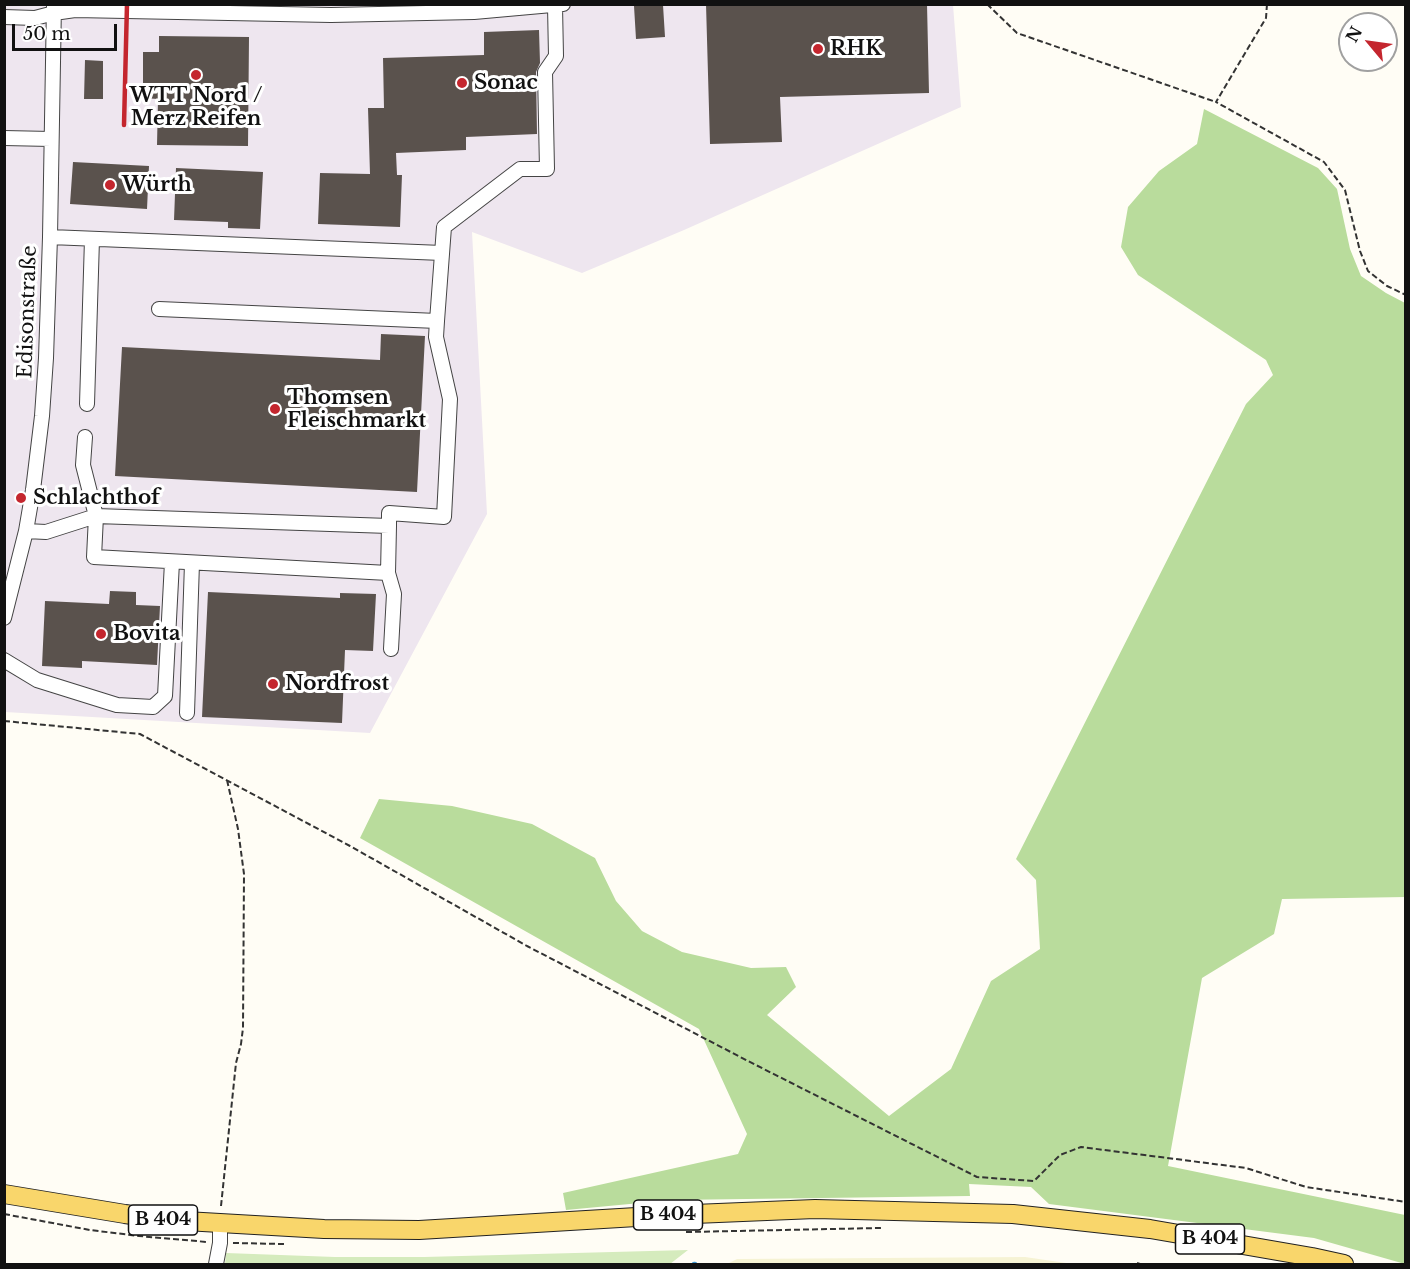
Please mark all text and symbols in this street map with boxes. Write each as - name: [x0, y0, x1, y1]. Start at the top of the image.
- scale bar: [15, 12, 120, 50]
- north arrow: [1338, 12, 1398, 72]
- text: 50 m: [23, 23, 71, 45]
- text: N: [1342, 23, 1366, 46]
- place label: RHK: [830, 37, 882, 61]
- marker: RHK: [811, 42, 825, 56]
- marker: WTT Nord / Merz Reifen: [189, 68, 203, 82]
- place label: Sonac: [474, 71, 538, 95]
- marker: Sonac: [455, 76, 469, 90]
- place label: WTT Nord / Merz Reifen: [129, 84, 263, 131]
- place label: Würth: [122, 173, 192, 197]
- marker: Würth: [103, 178, 117, 192]
- street label: Edisonstraße: [14, 245, 42, 379]
- place label: Thomsen Fleischmarkt: [287, 386, 426, 433]
- marker: Thomsen Fleischmarkt: [268, 402, 282, 416]
- place label: Schlachthof: [33, 486, 160, 510]
- marker: Schlachthof: [14, 491, 28, 505]
- place label: Bovita: [113, 622, 180, 646]
- marker: Bovita: [94, 627, 108, 641]
- place label: Nordfrost: [285, 672, 389, 696]
- marker: Nordfrost: [266, 677, 280, 691]
- road number: B 404: [634, 1200, 702, 1230]
- road number: B 404: [128, 1205, 198, 1235]
- road number: B 404: [1176, 1224, 1244, 1254]

